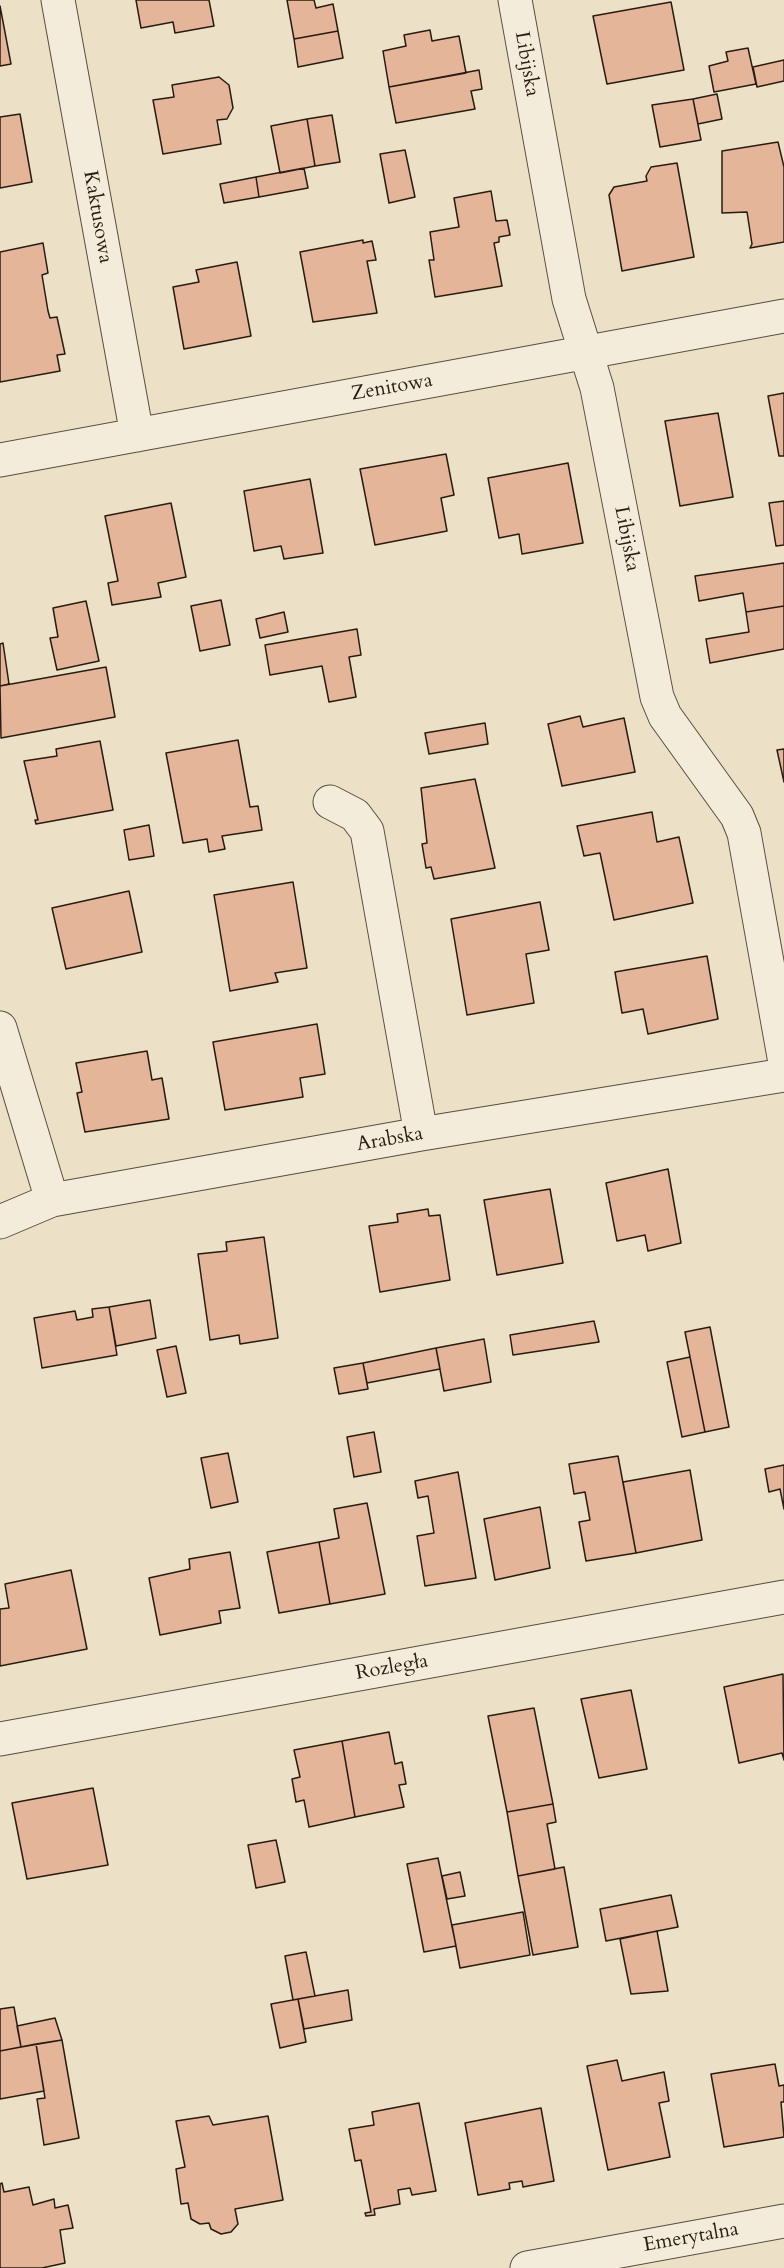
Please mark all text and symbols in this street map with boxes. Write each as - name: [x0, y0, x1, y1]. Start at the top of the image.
- street label: Libijska: [508, 30, 544, 98]
- street label: Kaktusowa: [77, 169, 117, 265]
- street label: Zenitowa: [349, 369, 435, 407]
- street label: Libijska: [608, 504, 644, 574]
- street label: Arabska: [355, 1122, 425, 1158]
- street label: Rozległa: [354, 1650, 430, 1686]
- street label: Emerytalna: [642, 2218, 740, 2258]

